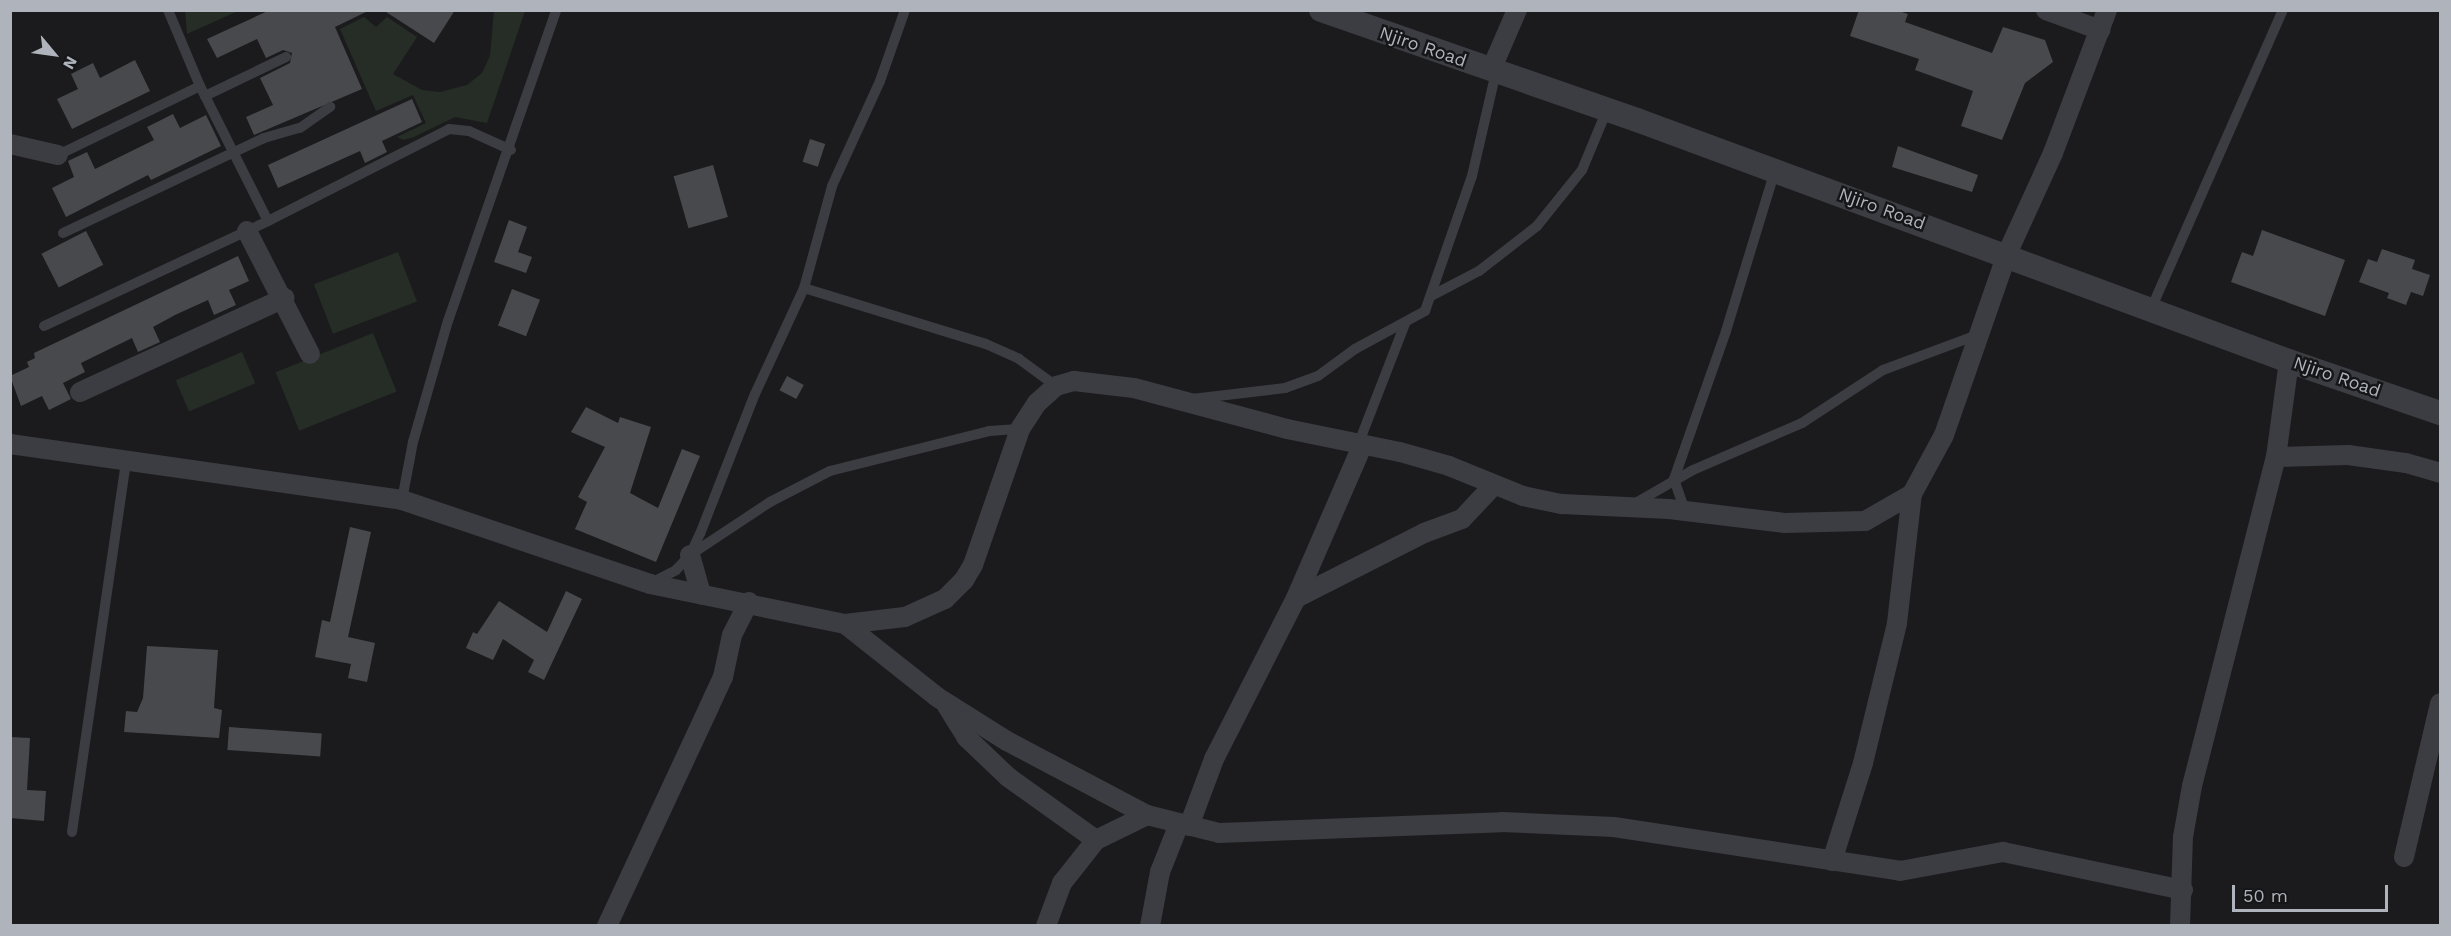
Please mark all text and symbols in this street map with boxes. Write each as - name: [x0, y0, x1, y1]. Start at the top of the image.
- street label: Njiro Road: [1377, 22, 1469, 72]
- north arrow: [24, 24, 84, 84]
- text: N: [59, 53, 81, 73]
- street label: Njiro Road: [1836, 183, 1928, 235]
- street label: Njiro Road: [2291, 352, 2383, 402]
- scale bar: [2235, 873, 2391, 911]
- text: 50 m: [2243, 885, 2288, 906]

